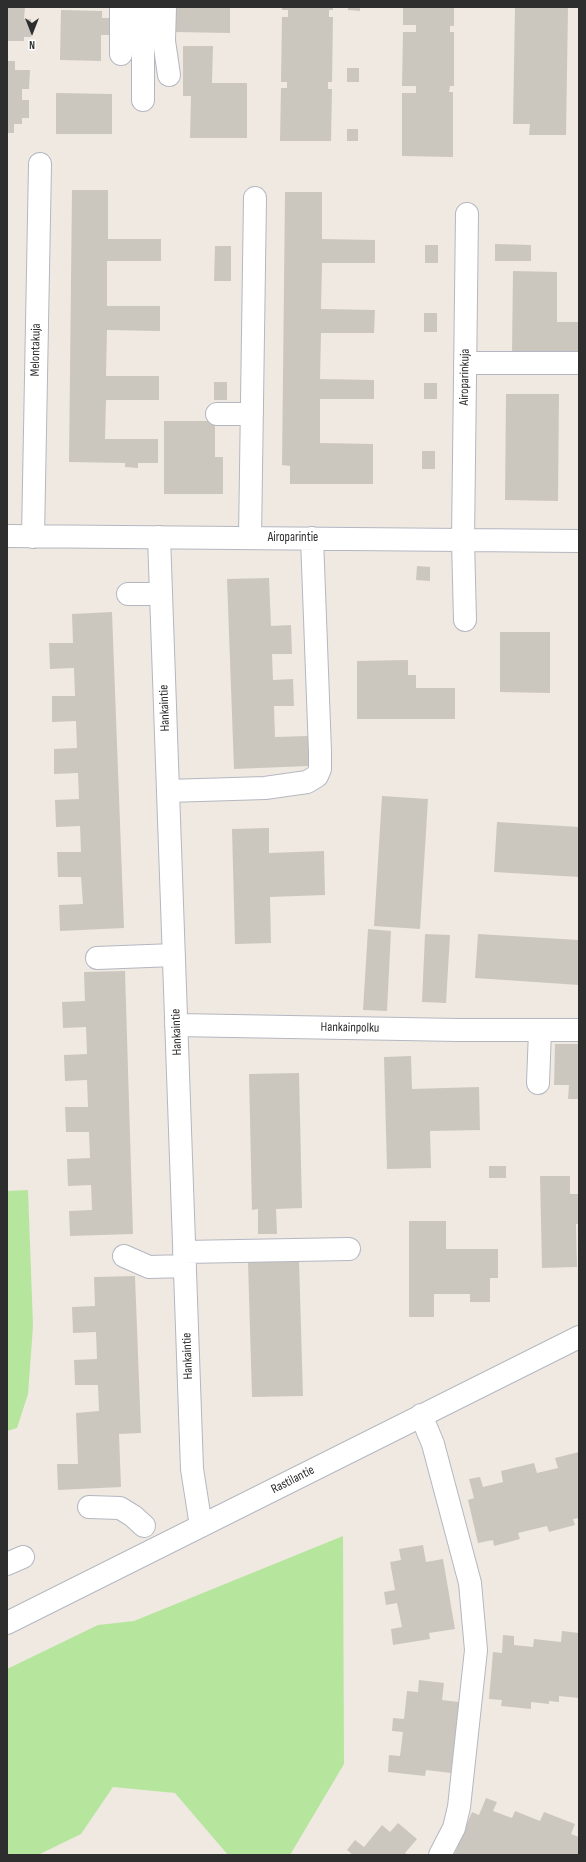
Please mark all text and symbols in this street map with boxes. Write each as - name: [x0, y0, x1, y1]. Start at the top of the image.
- north arrow: [12, 12, 52, 52]
- text: N: [29, 38, 35, 51]
- street label: Melontakuja: [28, 323, 44, 377]
- street label: Airoparinkuja: [457, 349, 473, 405]
- street label: Airoparintie: [268, 530, 318, 546]
- street label: Hankaintie: [156, 684, 174, 732]
- street label: Hankaintie: [168, 1008, 186, 1056]
- street label: Hankainpolku: [321, 1020, 379, 1036]
- street label: Hankaintie: [179, 1332, 197, 1380]
- street label: Rastilantie: [269, 1462, 317, 1498]

